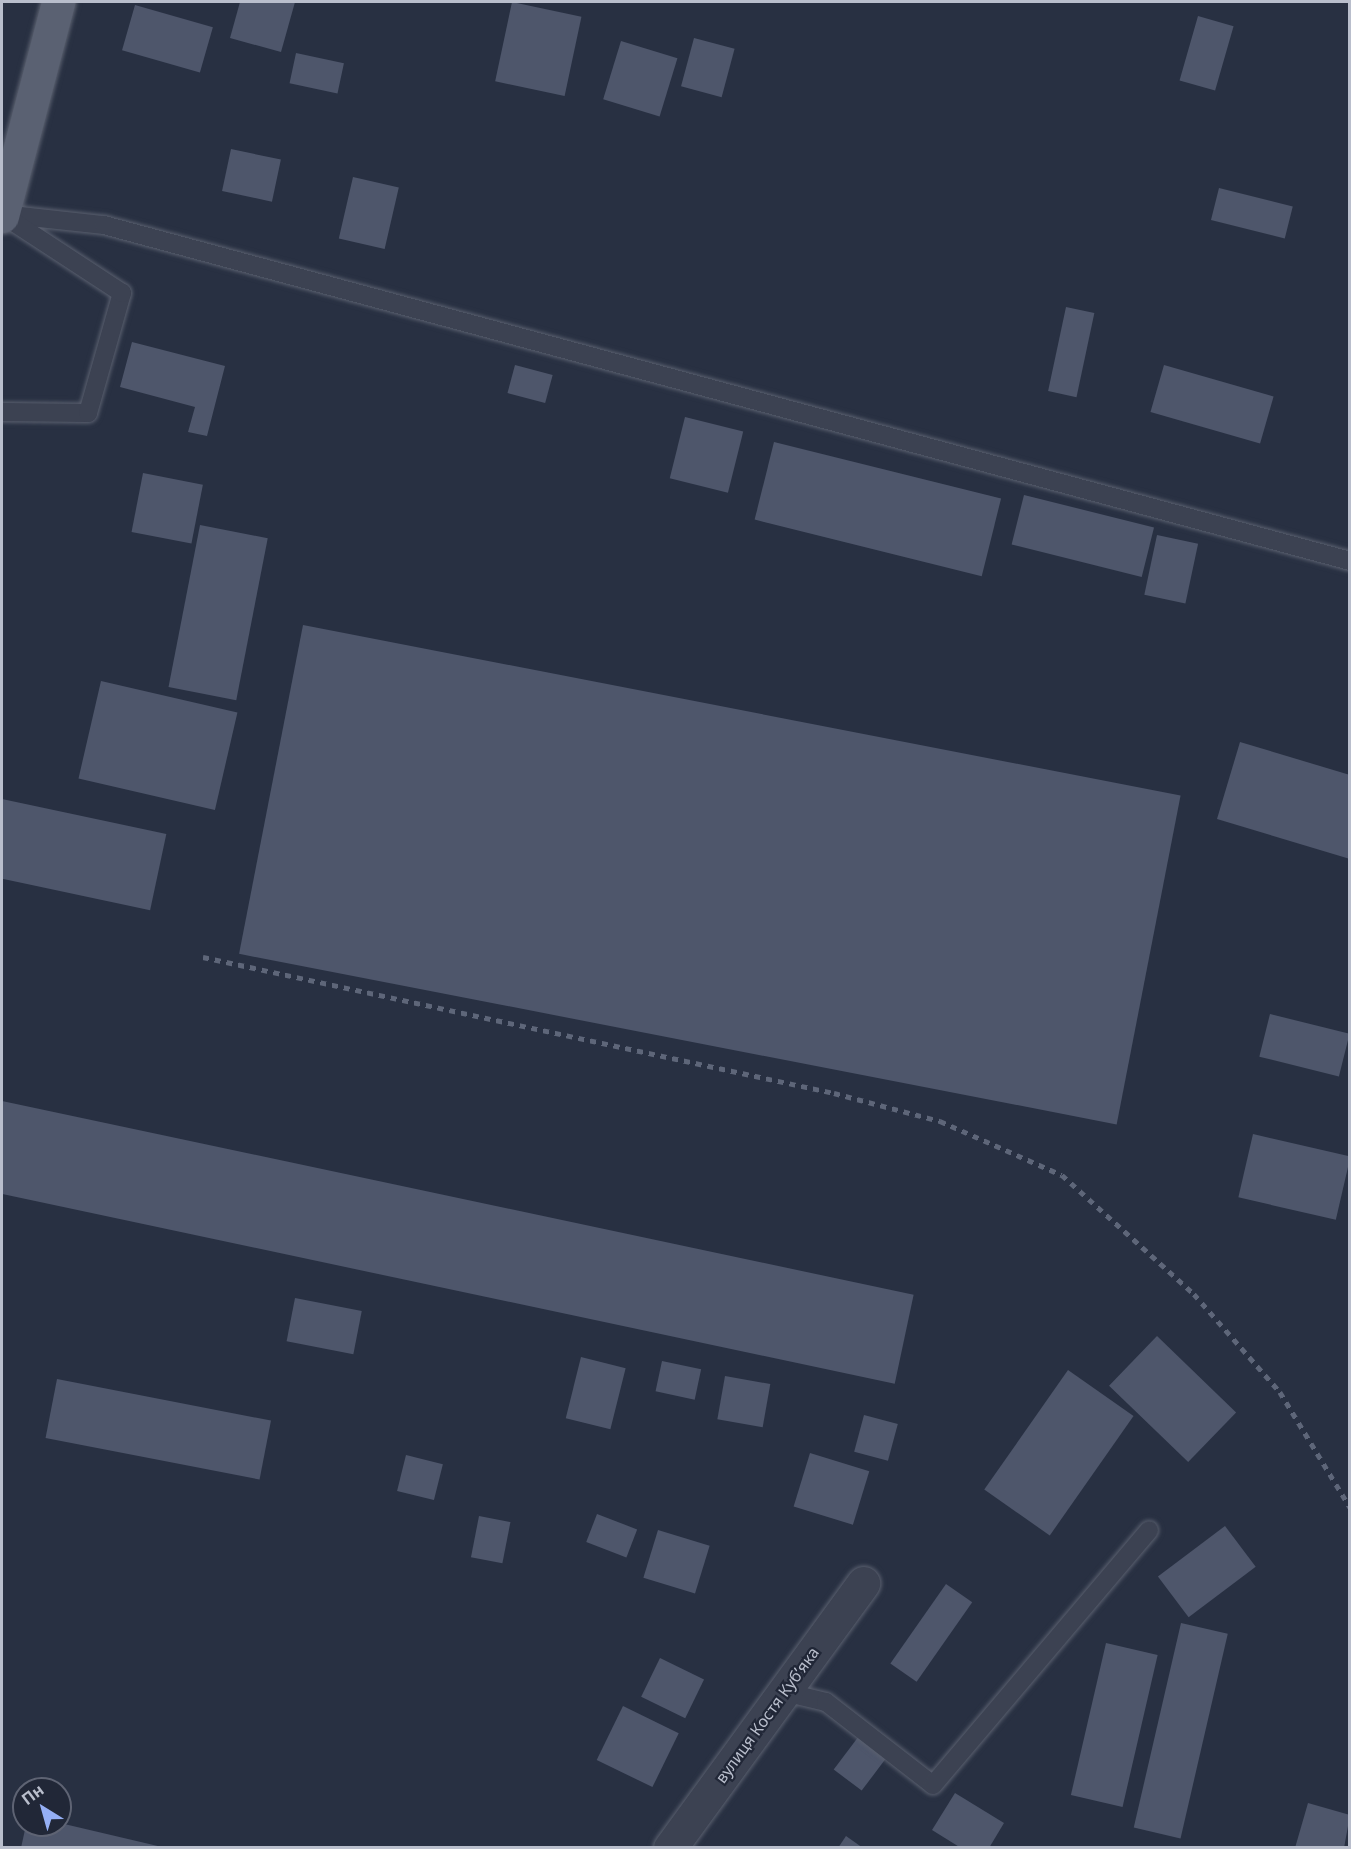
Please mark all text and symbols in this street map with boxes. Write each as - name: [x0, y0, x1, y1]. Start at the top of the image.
- street label: вулиця Костя Кубʼяка: [711, 1643, 823, 1787]
- north arrow: [12, 1777, 72, 1837]
- text: Пн: [17, 1779, 48, 1810]

